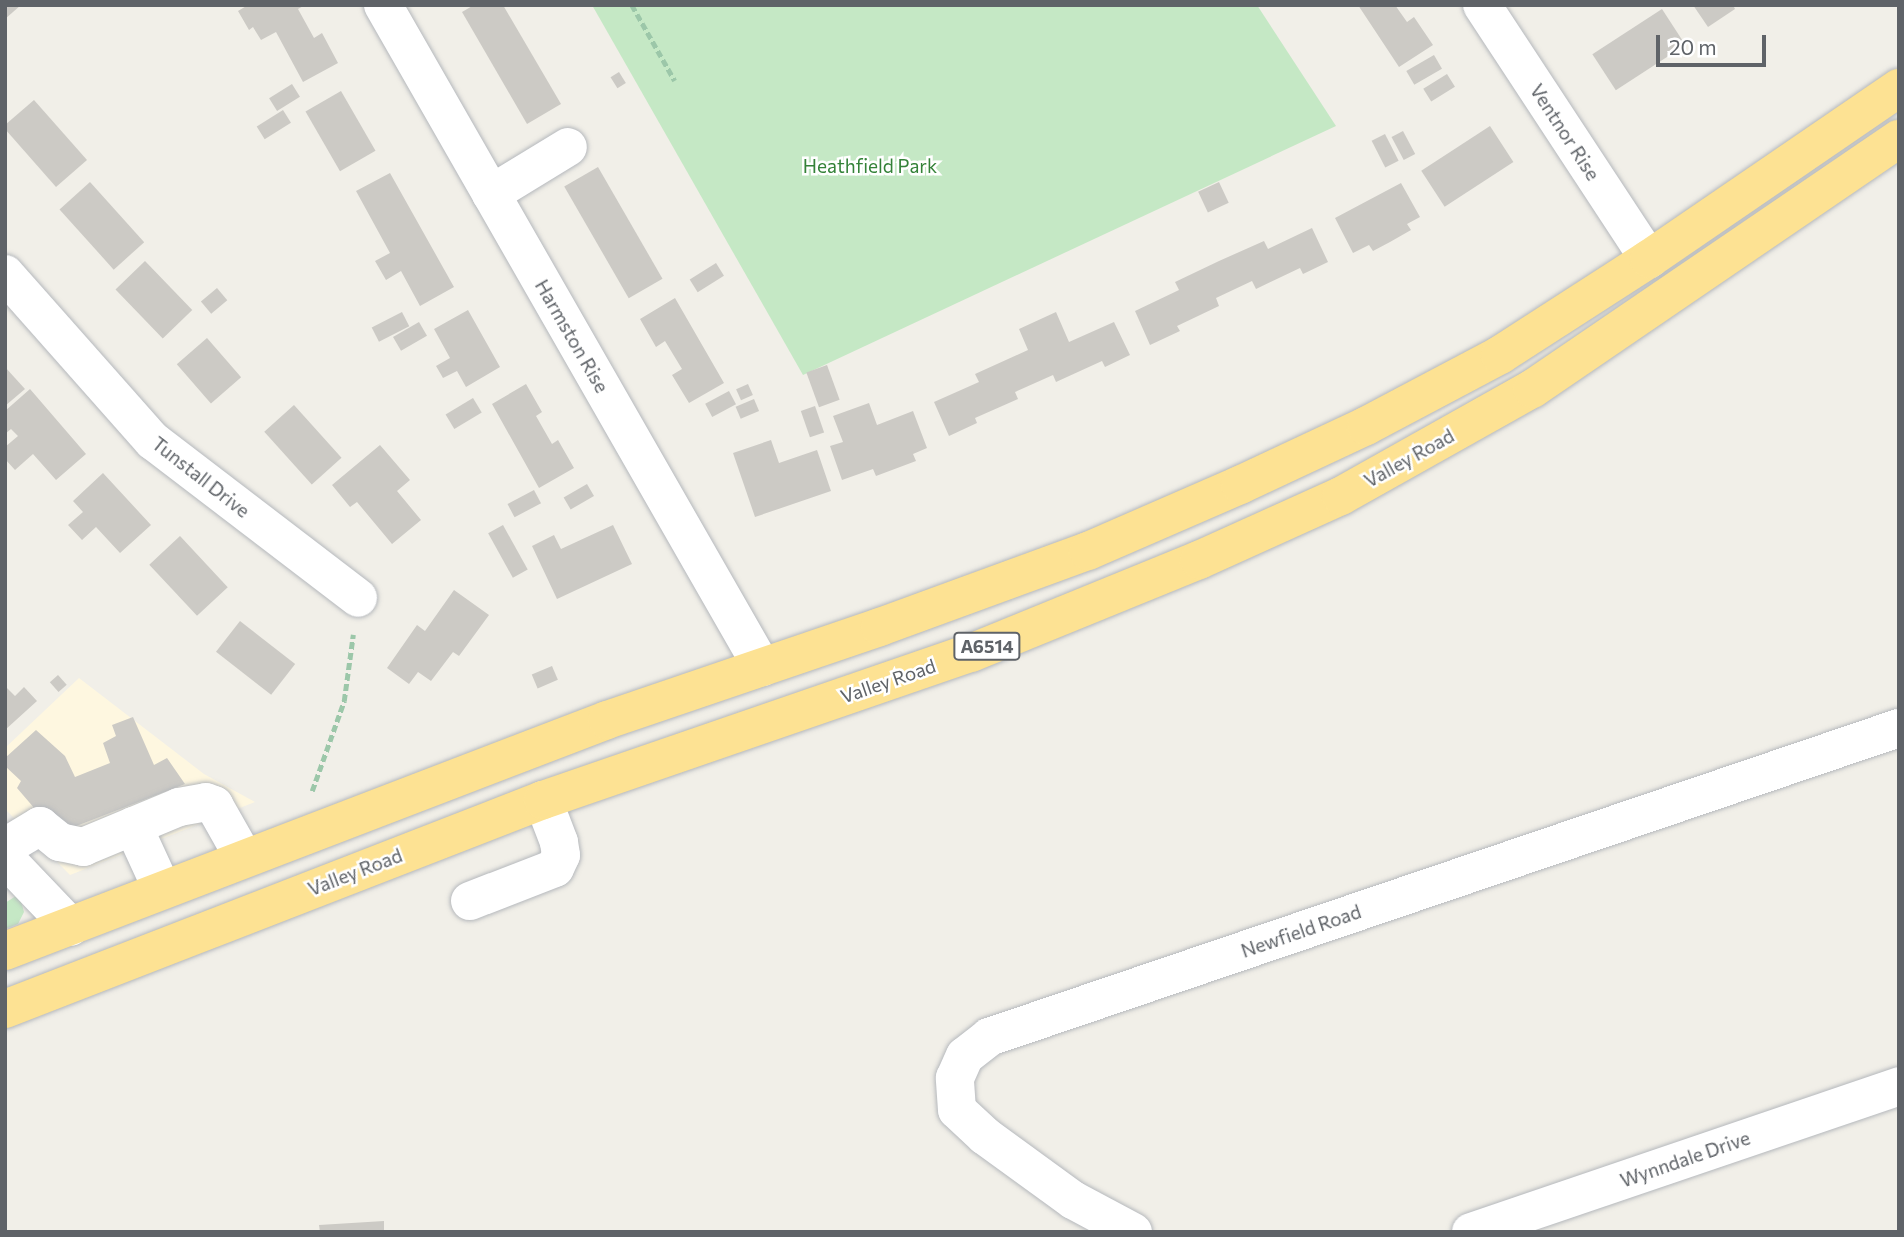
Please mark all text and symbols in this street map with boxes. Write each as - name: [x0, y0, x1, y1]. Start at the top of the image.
- scale bar: [1659, 21, 1769, 65]
- text: 20 m: [1669, 34, 1717, 59]
- street label: Ventnor Rise: [1525, 80, 1605, 184]
- park label: Heathfield Park: [803, 155, 937, 177]
- street label: Harmston Rise: [530, 275, 614, 397]
- street label: Valley Road: [1360, 424, 1458, 492]
- street label: Tunstall Drive: [148, 432, 254, 522]
- road number: A6514: [952, 632, 1022, 660]
- street label: Valley Road: [837, 654, 939, 708]
- street label: Valley Road: [305, 844, 405, 900]
- street label: Newfield Road: [1238, 900, 1364, 962]
- street label: Wynndale Drive: [1617, 1126, 1753, 1192]

